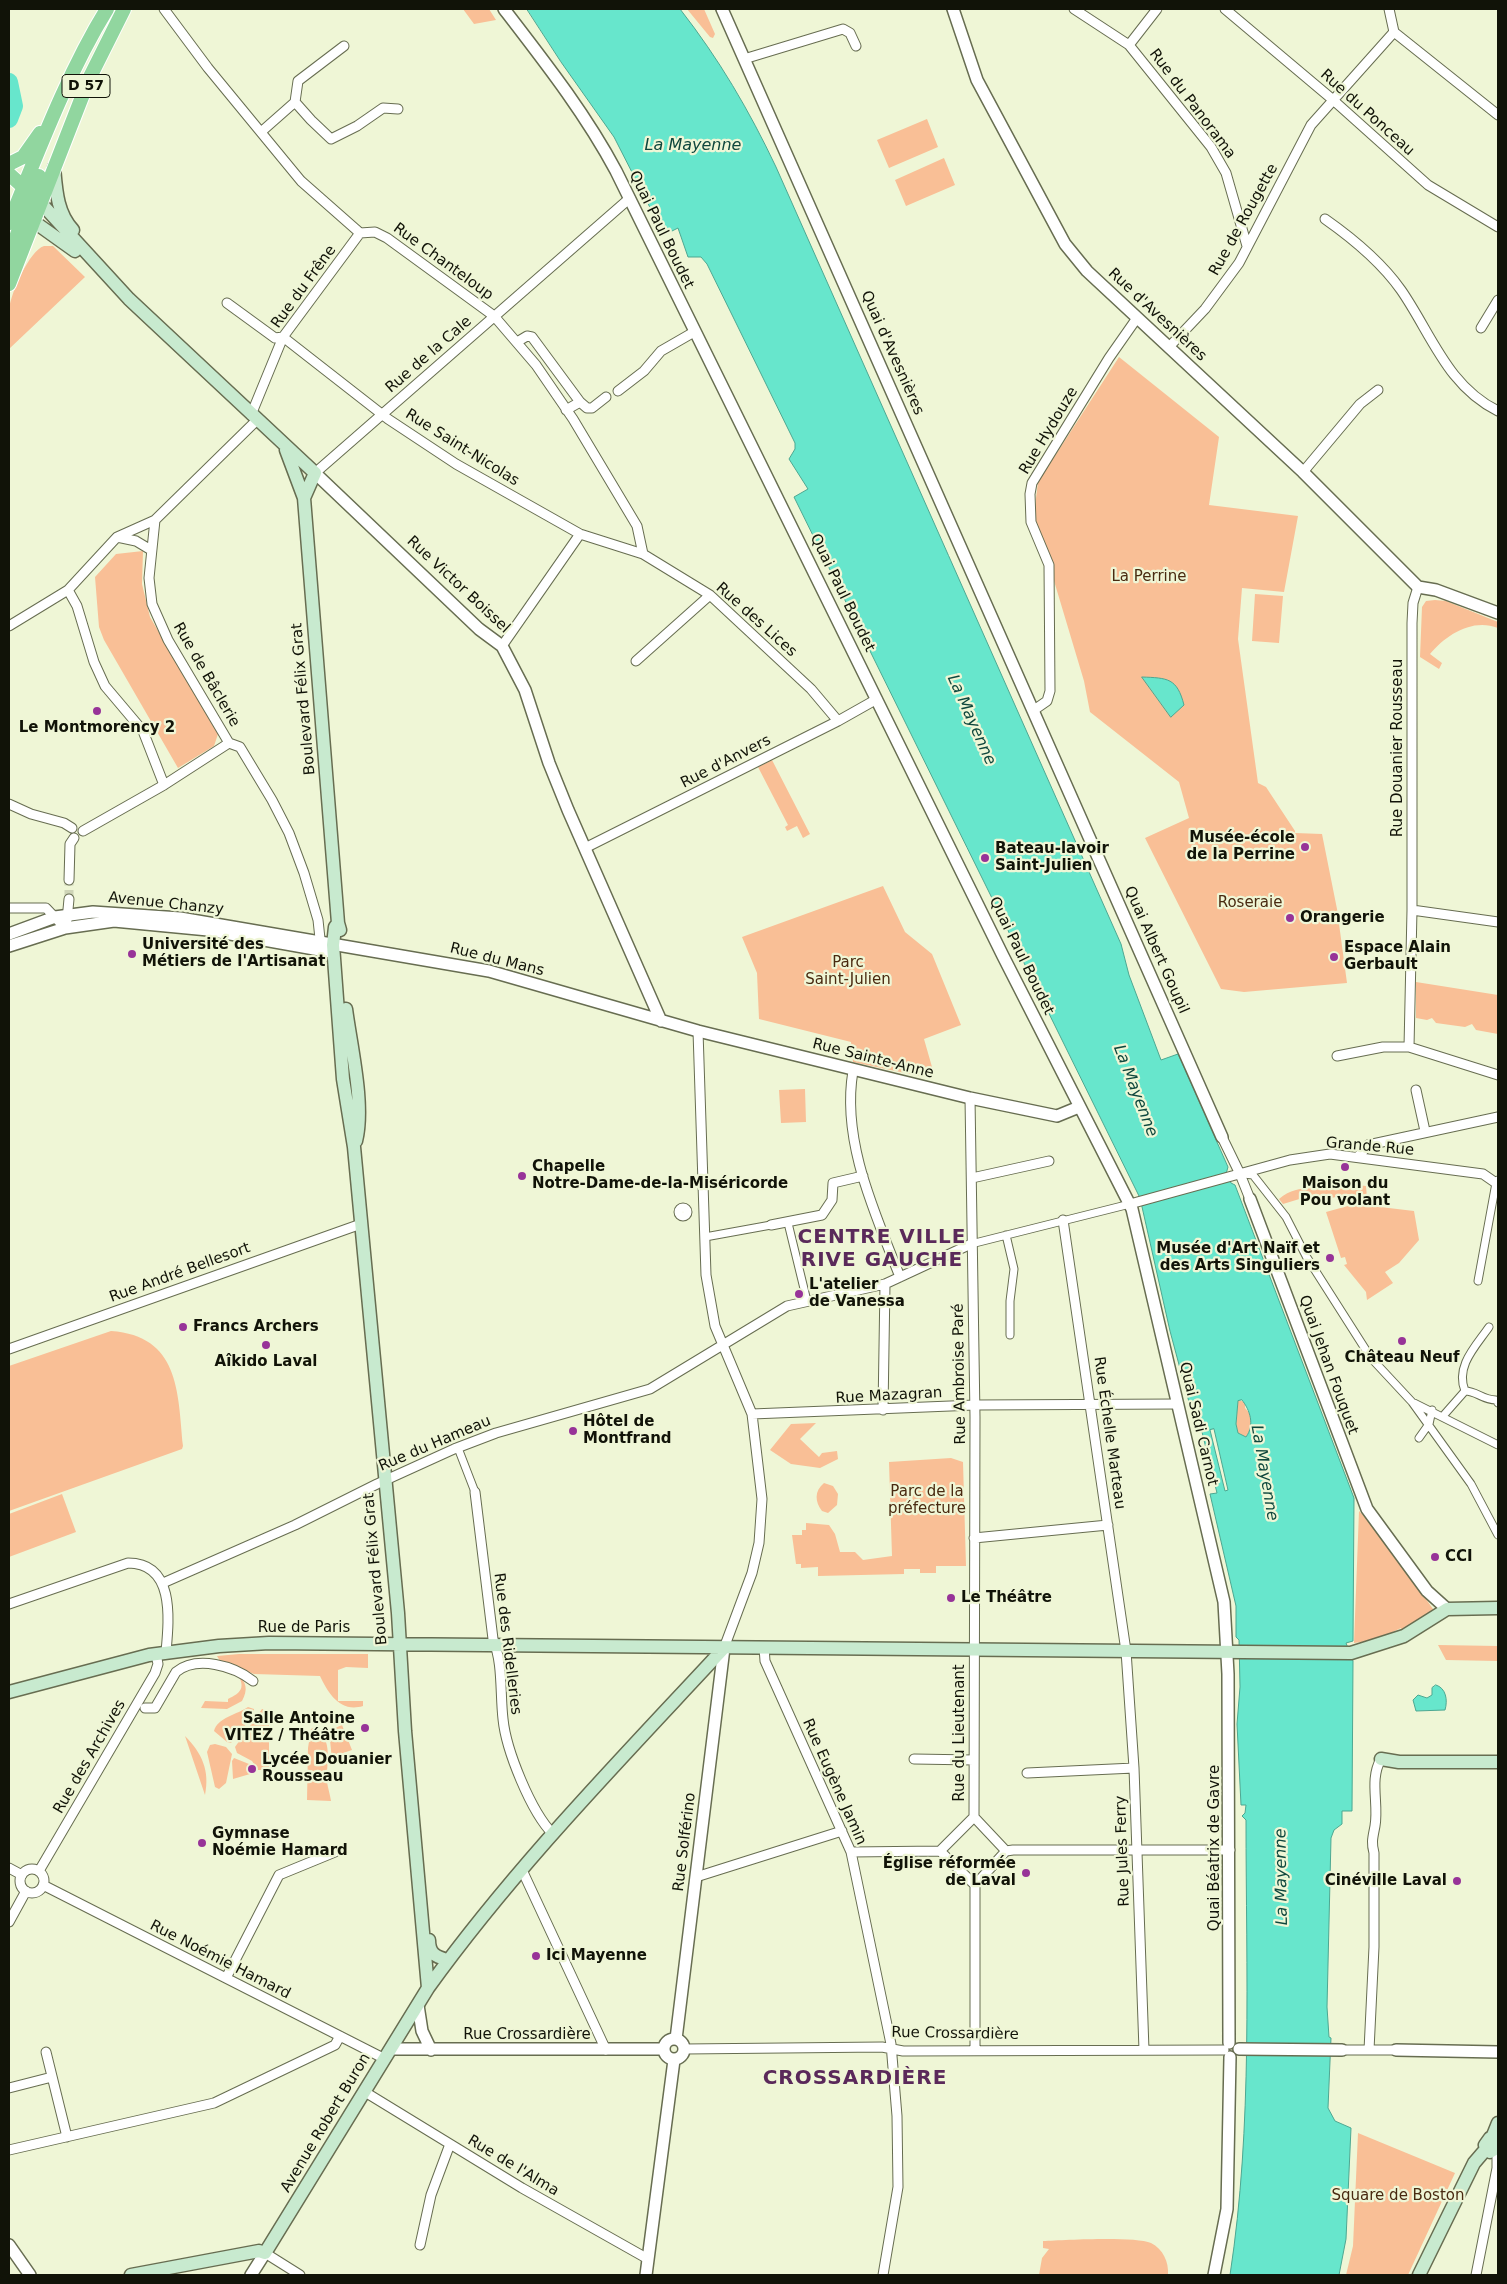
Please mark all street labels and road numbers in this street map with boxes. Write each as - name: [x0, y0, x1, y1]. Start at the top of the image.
- street label: Rue du Panorama: [1145, 46, 1239, 162]
- street label: Rue du Ponceau: [1316, 66, 1418, 160]
- road number: D 57: [62, 74, 110, 98]
- street label: Rue de Rougette: [1206, 161, 1282, 279]
- street label: Quai Paul Boudet: [625, 168, 697, 292]
- street label: Rue Chanteloup: [389, 220, 497, 304]
- street label: Rue du Frêne: [268, 242, 340, 332]
- street label: Rue d'Avesnières: [1104, 265, 1210, 365]
- street label: Quai d'Avesnières: [856, 288, 928, 418]
- street label: Rue de la Cale: [382, 313, 476, 397]
- street label: Rue Hydouze: [1016, 384, 1082, 478]
- street label: Rue Saint-Nicolas: [402, 406, 522, 490]
- street label: Quai Paul Boudet: [806, 531, 878, 655]
- street label: Rue Victor Boissel: [403, 533, 513, 637]
- street label: Rue des Lices: [712, 579, 800, 661]
- street label: Rue de Bâclerie: [169, 620, 243, 730]
- street label: Boulevard Félix Grat: [288, 622, 320, 776]
- street label: Rue Douanier Rousseau: [1389, 659, 1407, 837]
- street label: Rue d'Anvers: [678, 732, 774, 792]
- street label: Quai Albert Goupil: [1120, 883, 1192, 1017]
- street label: Avenue Chanzy: [107, 889, 225, 919]
- street label: Quai Paul Boudet: [985, 894, 1057, 1018]
- street label: Rue du Mans: [448, 940, 546, 980]
- street label: Rue Sainte-Anne: [811, 1035, 935, 1083]
- street label: Grande Rue: [1325, 1134, 1415, 1160]
- street label: Rue André Bellesort: [107, 1239, 253, 1307]
- street label: Quai Jehan Fouquet: [1294, 1293, 1362, 1437]
- street label: Rue Ambroise Paré: [950, 1303, 970, 1445]
- street label: Rue Échelle Marteau: [1089, 1355, 1129, 1511]
- street label: Quai Sadi Carnot: [1175, 1360, 1221, 1488]
- street label: Rue Mazagran: [835, 1384, 943, 1408]
- street label: Rue du Hameau: [376, 1412, 494, 1476]
- street label: Boulevard Félix Grat: [360, 1492, 392, 1646]
- street label: Rue des Ridelleries: [489, 1572, 525, 1716]
- street label: Rue de Paris: [258, 1619, 350, 1637]
- street label: Rue du Lieutenant: [951, 1664, 969, 1802]
- street label: Rue des Archives: [50, 1697, 130, 1817]
- street label: Rue Eugène Jamin: [798, 1716, 870, 1848]
- street label: Quai Béatrix de Gavre: [1206, 1765, 1224, 1931]
- street label: Rue Solférino: [670, 1791, 700, 1893]
- street label: Rue Jules Ferry: [1112, 1795, 1134, 1907]
- street label: Rue Noémie Hamard: [147, 1917, 293, 2003]
- street label: Rue Crossardière: [891, 2024, 1019, 2044]
- street label: Rue Crossardière: [463, 2026, 591, 2044]
- street label: Avenue Robert Buron: [277, 2050, 375, 2196]
- street label: Rue de l'Alma: [464, 2132, 562, 2200]

